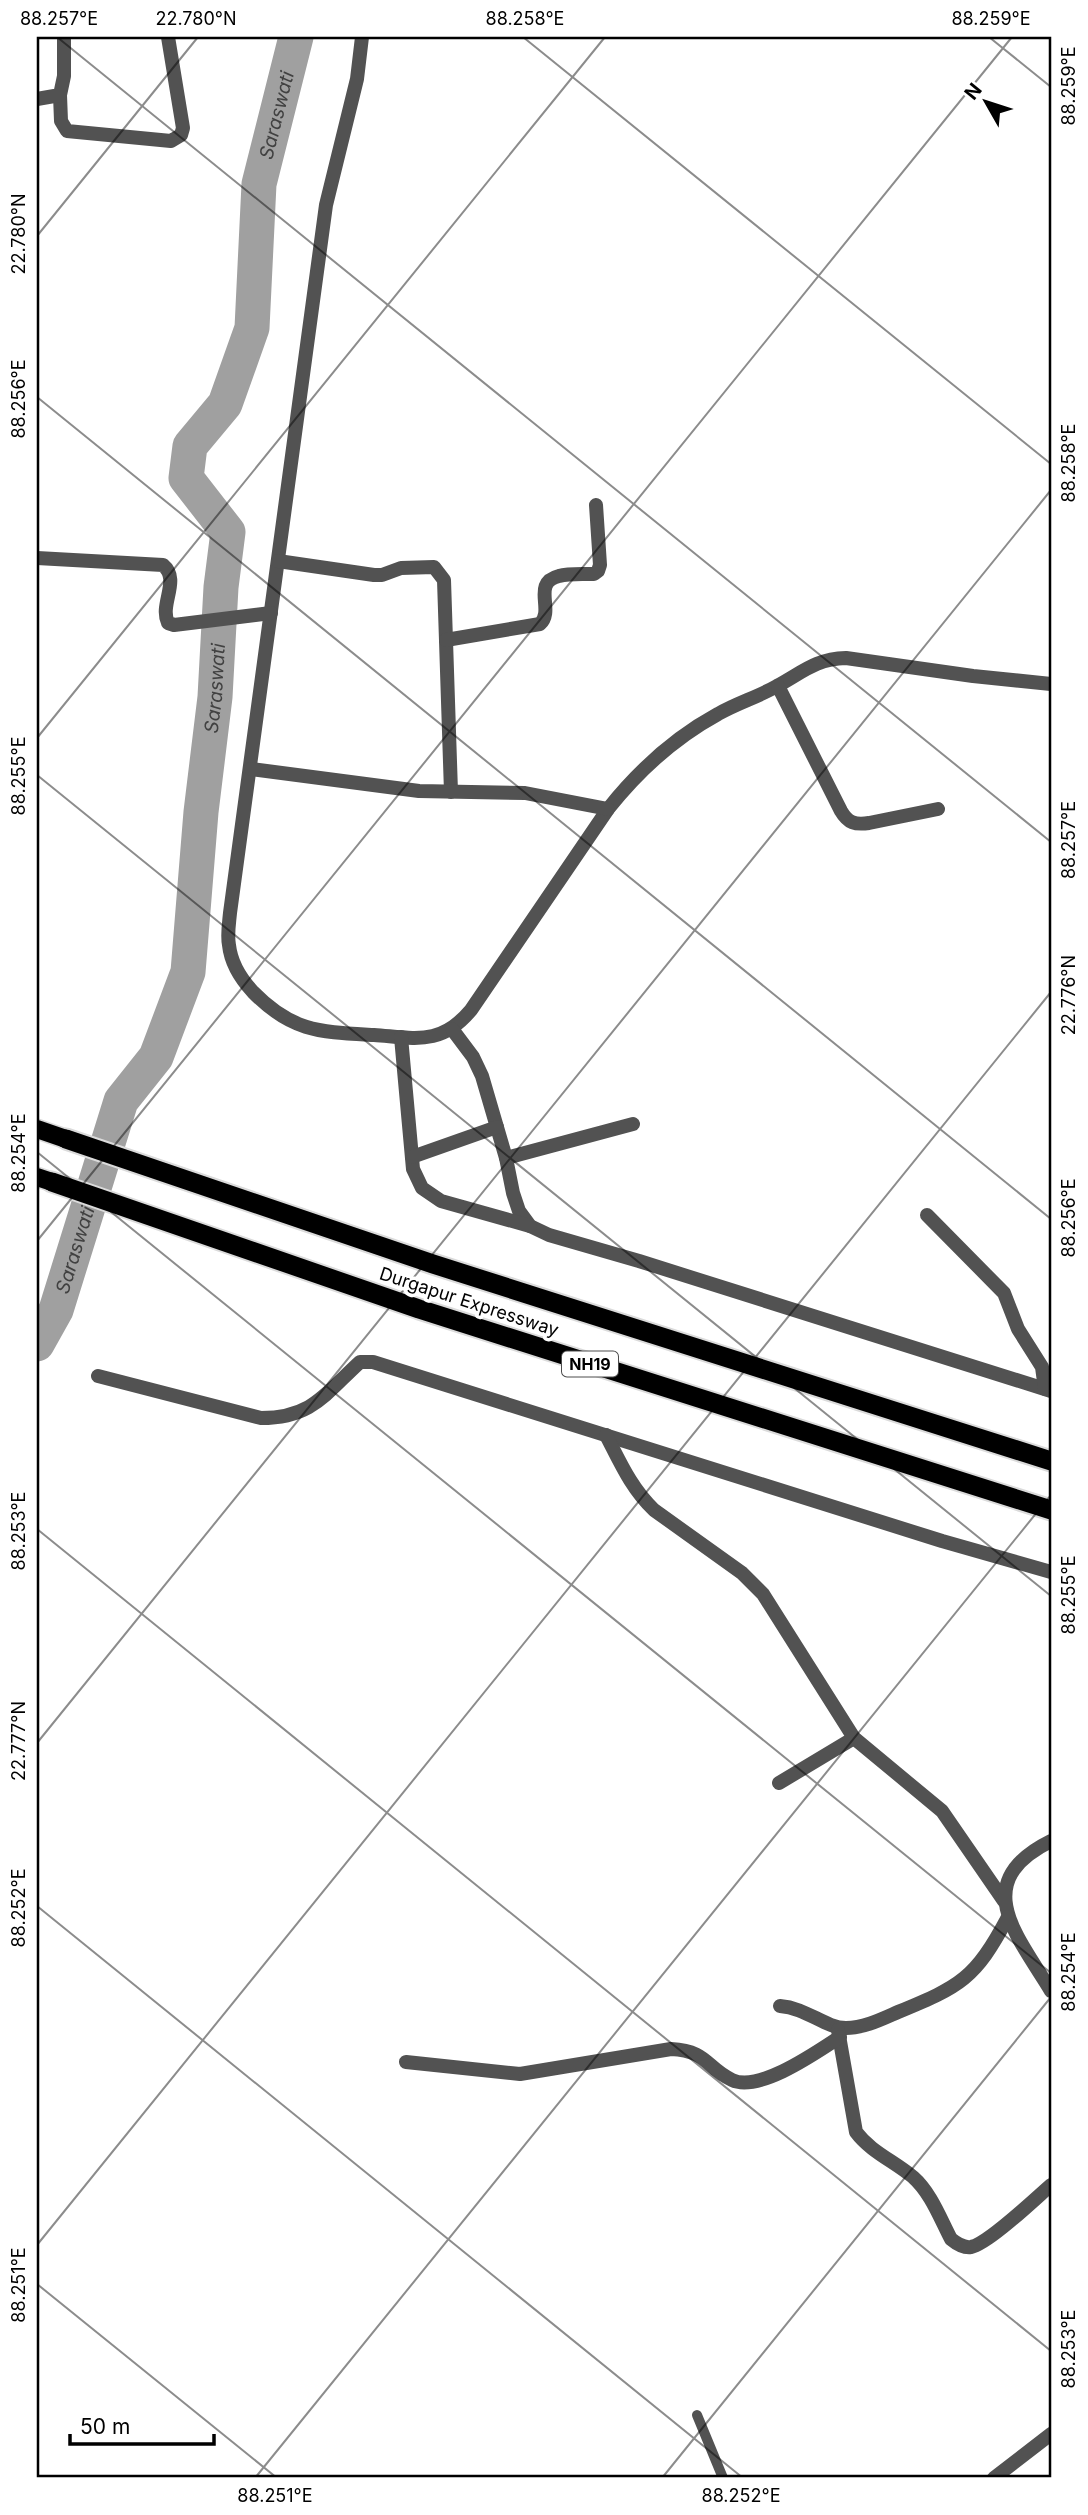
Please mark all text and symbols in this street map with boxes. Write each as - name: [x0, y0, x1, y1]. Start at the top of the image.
- text: 88.257°E: [20, 8, 98, 29]
- text: 22.780°N: [155, 8, 237, 29]
- text: 88.258°E: [486, 8, 564, 29]
- text: 88.259°E: [951, 8, 1031, 29]
- text: 88.259°E: [1058, 46, 1079, 126]
- north arrow: [951, 66, 1021, 136]
- water label: Saraswati: [255, 68, 299, 162]
- text: N: [960, 79, 987, 104]
- text: 22.780°N: [8, 193, 29, 275]
- text: 88.256°E: [8, 359, 29, 439]
- text: 88.258°E: [1058, 424, 1079, 502]
- water label: Saraswati: [200, 642, 230, 735]
- text: 88.255°E: [8, 737, 29, 815]
- text: 88.257°E: [1058, 801, 1079, 879]
- text: 22.776°N: [1058, 955, 1079, 1035]
- text: 88.254°E: [8, 1113, 29, 1193]
- text: 88.256°E: [1058, 1178, 1079, 1258]
- water label: Saraswati: [51, 1203, 100, 1296]
- street label: Durgapur Expressway: [377, 1263, 561, 1340]
- road number: NH19: [562, 1352, 618, 1376]
- text: 88.253°E: [8, 1492, 29, 1570]
- text: 88.255°E: [1058, 1556, 1079, 1634]
- text: 22.777°N: [8, 1701, 29, 1781]
- text: 88.252°E: [8, 1869, 29, 1947]
- text: 88.254°E: [1058, 1932, 1079, 2012]
- text: 88.251°E: [8, 2247, 29, 2323]
- text: 88.253°E: [1058, 2310, 1079, 2388]
- scale bar: [70, 2403, 214, 2447]
- text: 50 m: [80, 2414, 130, 2439]
- text: 88.251°E: [237, 2485, 313, 2506]
- text: 88.252°E: [702, 2485, 780, 2506]

